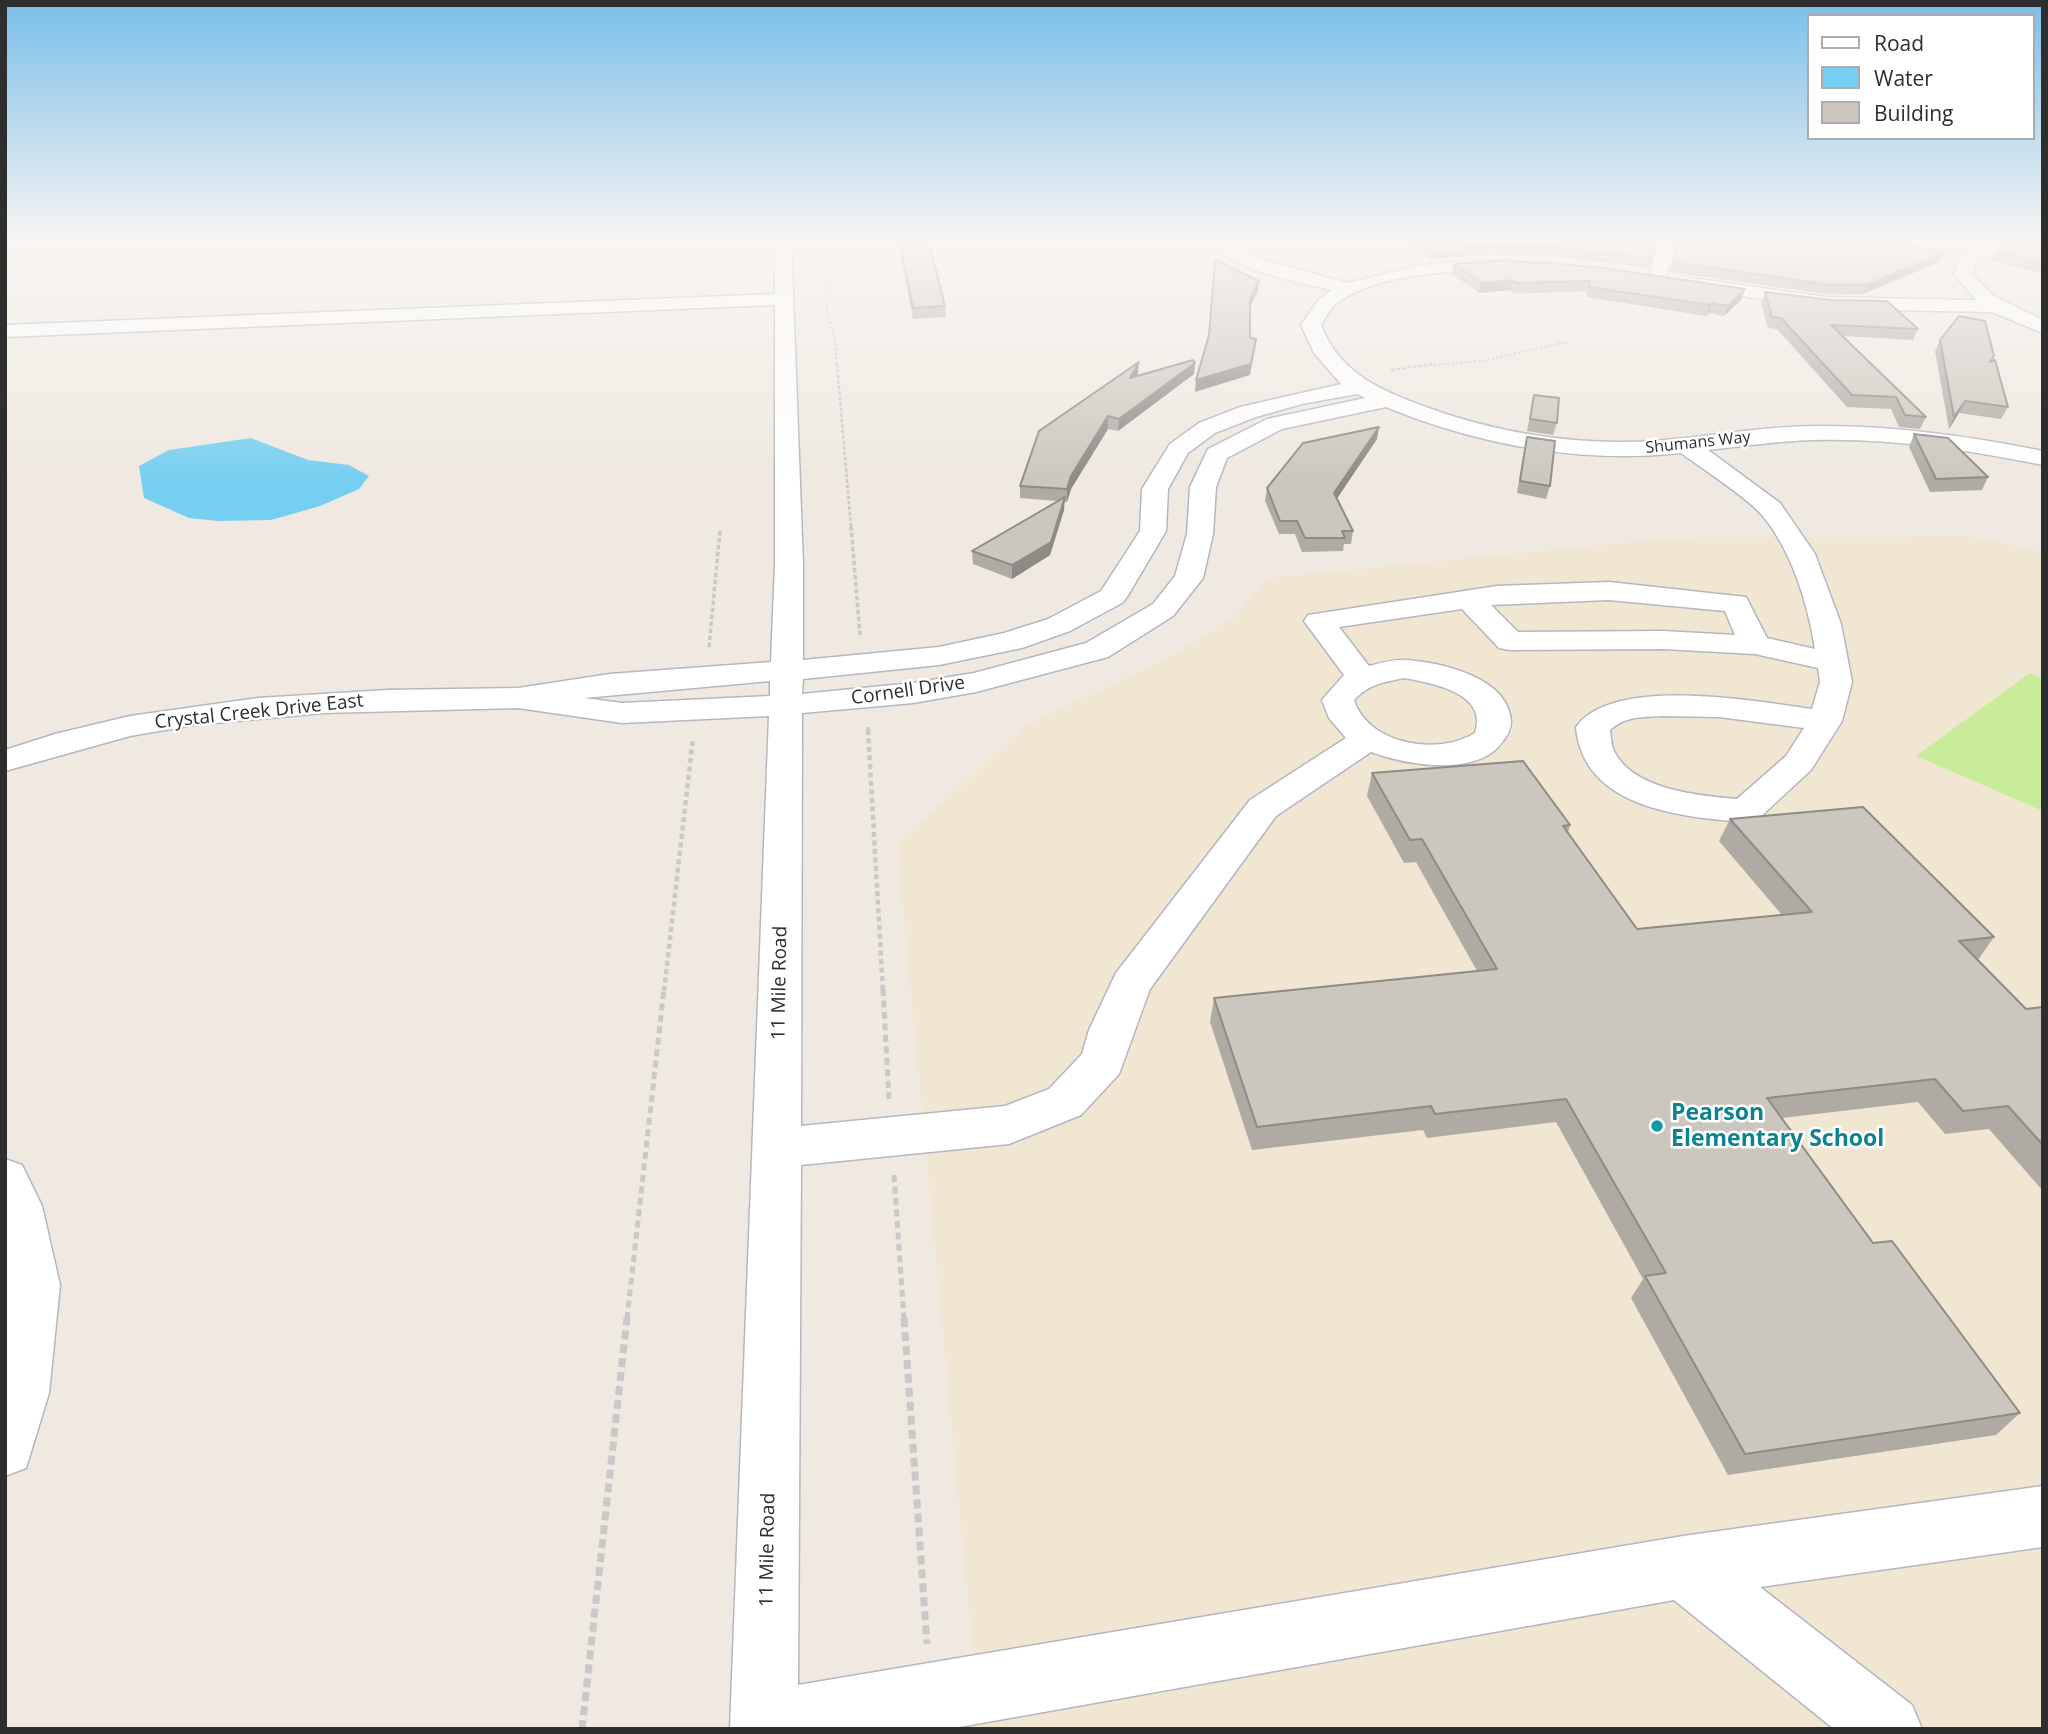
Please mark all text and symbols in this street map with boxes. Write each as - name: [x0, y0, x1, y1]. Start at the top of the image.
- legend: [1806, 14, 2034, 140]
- text: Road: [1874, 29, 1924, 57]
- text: Water: [1874, 64, 1933, 92]
- text: Building: [1874, 99, 1953, 127]
- street label: Shumans Way: [1645, 428, 1751, 458]
- street label: Cornell Drive: [850, 672, 966, 710]
- street label: Crystal Creek Drive East: [154, 690, 364, 734]
- street label: 11 Mile Road: [768, 926, 792, 1040]
- place label: Pearson Elementary School: [1671, 1099, 1884, 1153]
- marker: Pearson Elementary School: [1649, 1118, 1665, 1134]
- street label: 11 Mile Road: [756, 1493, 780, 1607]

